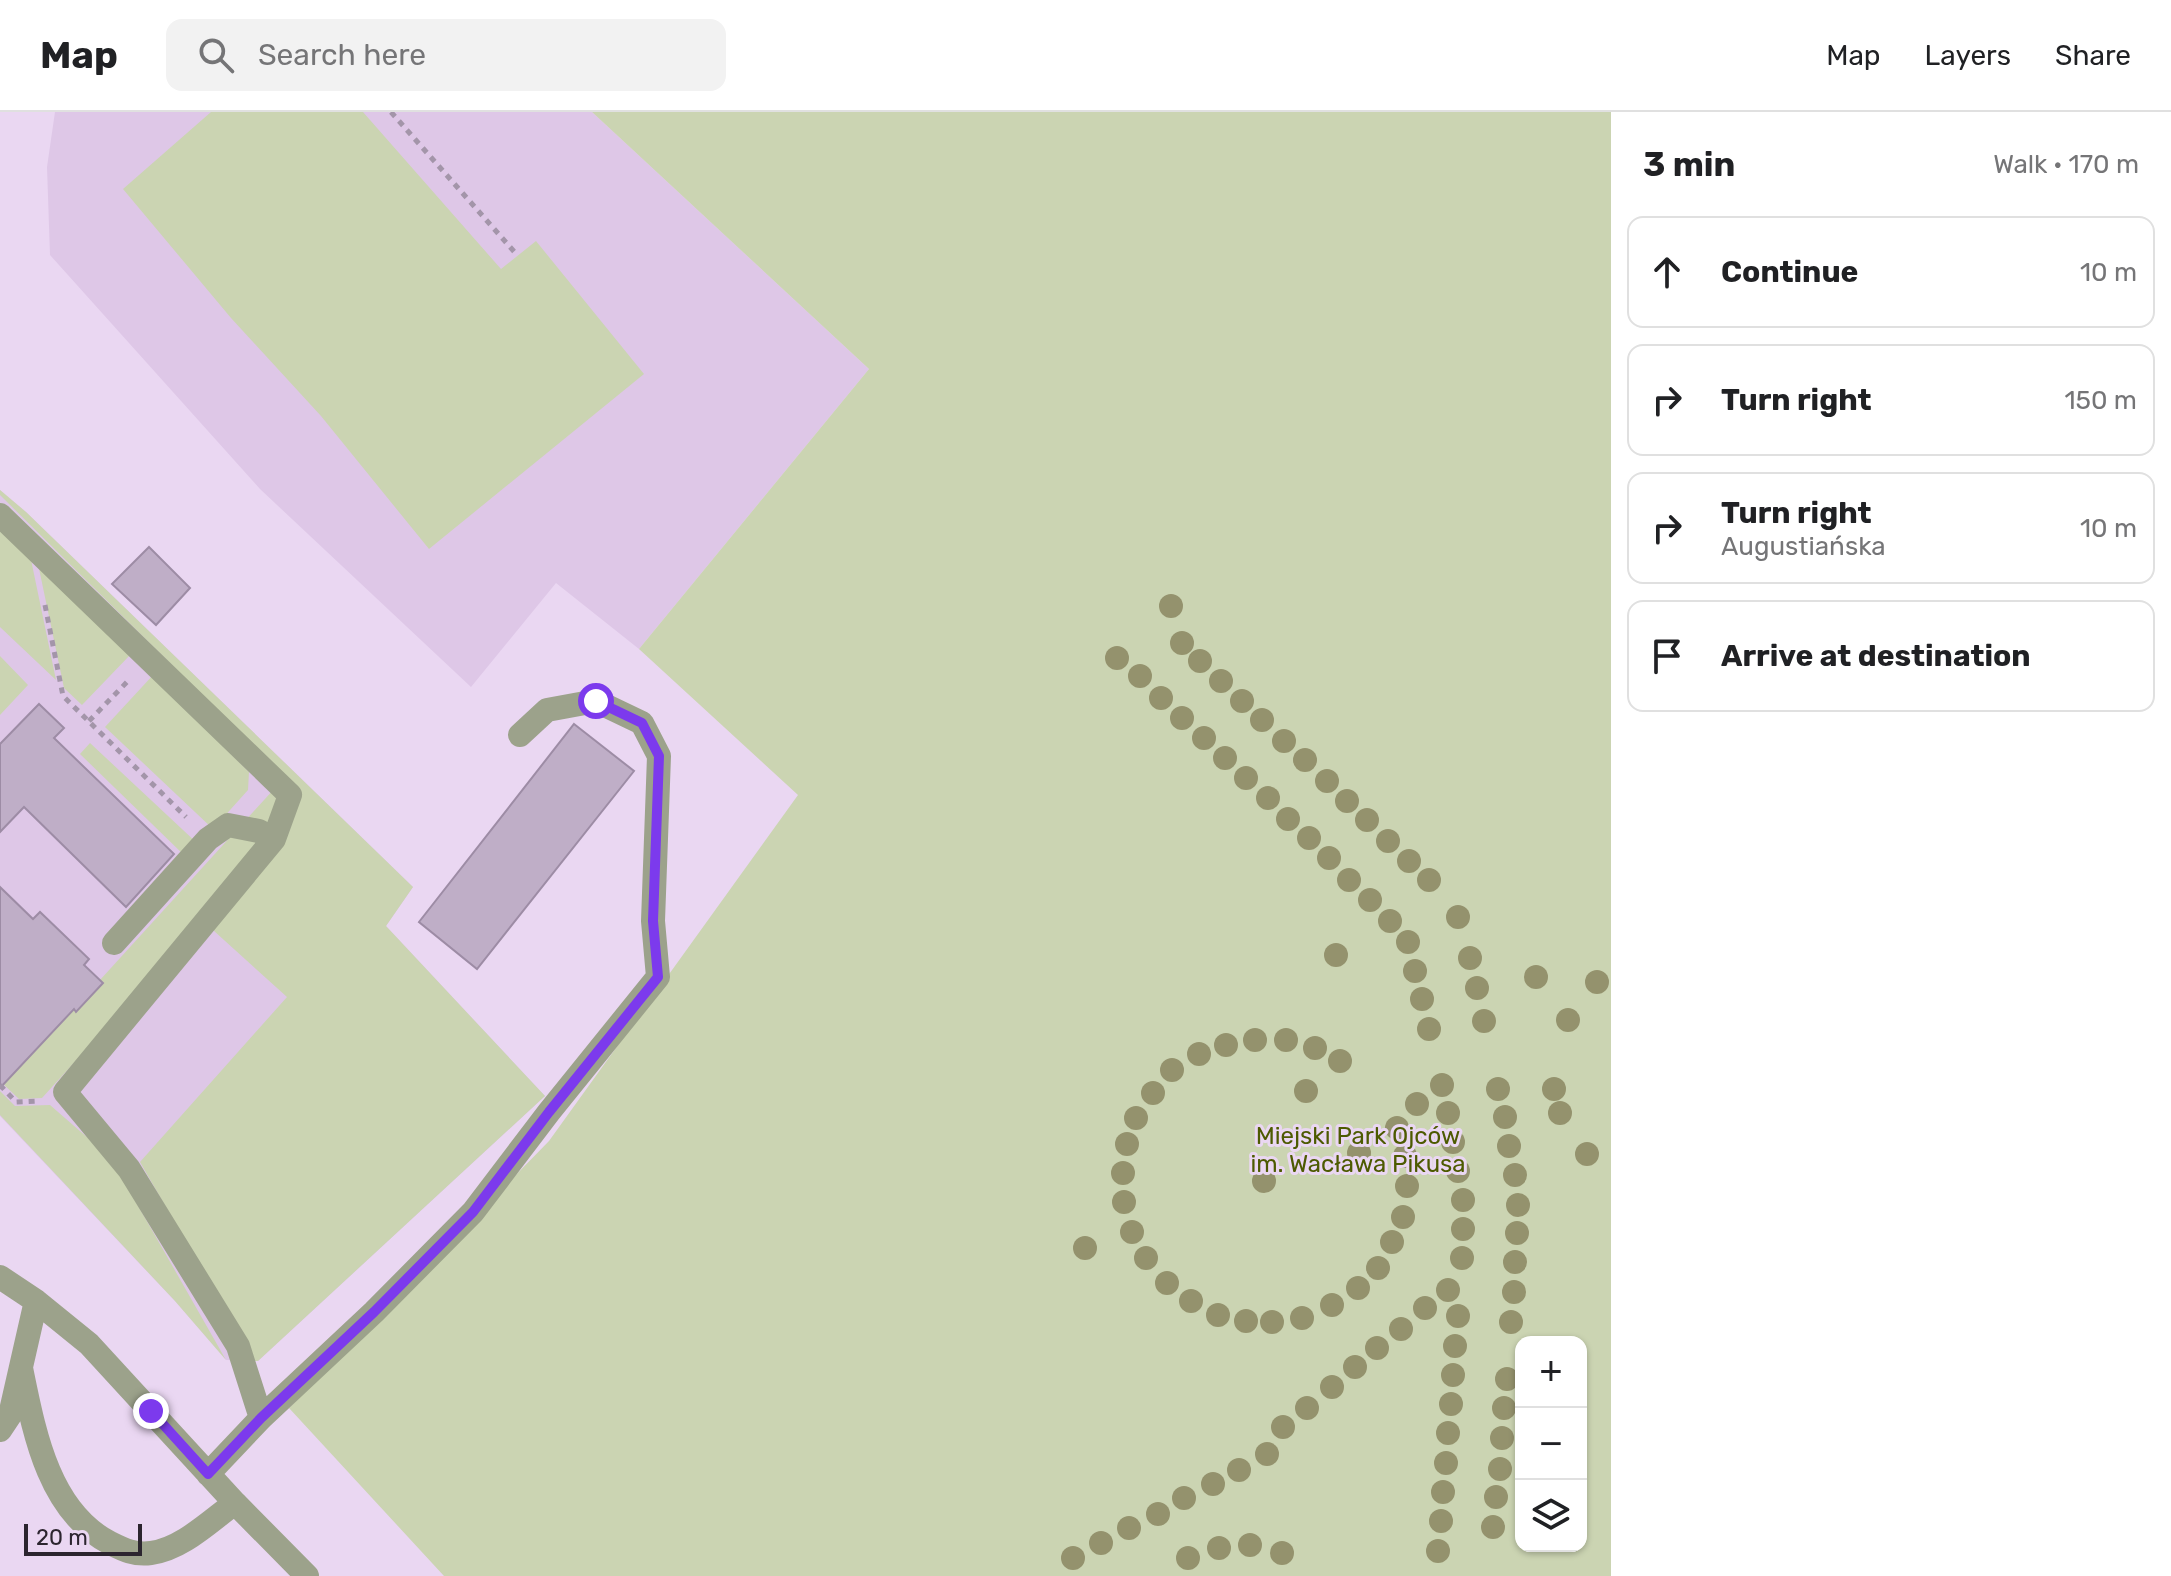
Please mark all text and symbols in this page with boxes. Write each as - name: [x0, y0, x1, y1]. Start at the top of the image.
- search box: [166, 19, 726, 91]
- text: Map: [40, 32, 118, 78]
- icon: search: [194, 33, 238, 77]
- text: Search here: [258, 37, 426, 73]
- text: Map: [1826, 39, 1881, 72]
- text: Layers: [1925, 39, 2011, 72]
- text: Share: [2055, 39, 2131, 72]
- text: 3 min: [1643, 144, 1735, 185]
- text: Walk · 170 m: [1993, 149, 2139, 180]
- icon: ahead: [1645, 250, 1689, 294]
- text: Continue: [1721, 254, 1858, 290]
- text: 10 m: [2080, 257, 2137, 288]
- icon: right: [1645, 378, 1689, 422]
- text: Turn right: [1721, 382, 1872, 418]
- text: 150 m: [2064, 385, 2137, 416]
- text: Turn right: [1721, 495, 1872, 531]
- icon: right: [1645, 506, 1689, 550]
- text: 10 m: [2080, 513, 2137, 544]
- text: Augustiańska: [1721, 531, 1886, 562]
- icon: arrive: [1645, 634, 1689, 678]
- text: Arrive at destination: [1721, 638, 2031, 674]
- route start: [578, 683, 614, 719]
- park label: Miejski Park Ojców im. Wacława Pikusa: [1250, 1122, 1466, 1178]
- map controls: [1515, 1336, 1587, 1552]
- button: +: [1515, 1336, 1587, 1408]
- route end: [133, 1393, 169, 1429]
- button: −: [1515, 1408, 1587, 1480]
- button: layers: [1515, 1480, 1587, 1552]
- scale bar: [24, 1520, 142, 1556]
- text: 20 m: [36, 1524, 88, 1551]

